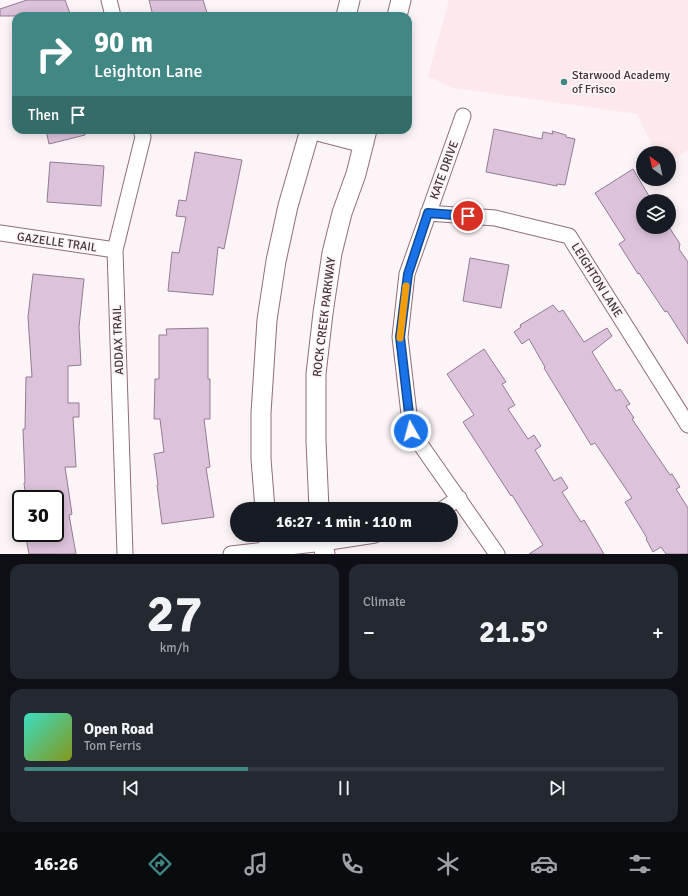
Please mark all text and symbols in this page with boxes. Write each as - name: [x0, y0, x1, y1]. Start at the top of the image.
- text: 90 m: [94, 26, 153, 60]
- icon: right: [28, 28, 80, 80]
- text: Leighton Lane: [94, 60, 203, 82]
- place label: Starwood Academy of Frisco: [572, 68, 670, 97]
- marker: Starwood Academy of Frisco: [559, 77, 569, 87]
- icon: arrive: [67, 104, 89, 126]
- text: Then: [28, 106, 59, 124]
- street label: KATE DRIVE: [427, 139, 462, 202]
- north arrow: [636, 146, 676, 186]
- map controls: [636, 146, 676, 234]
- button: layers: [636, 194, 676, 234]
- pin: [451, 199, 485, 233]
- icon: arrive: [457, 205, 479, 227]
- street label: GAZELLE TRAIL: [16, 229, 98, 256]
- street label: LEIGHTON LANE: [568, 240, 626, 320]
- street label: ROCK CREEK PARKWAY: [310, 257, 339, 378]
- street label: ADDAX TRAIL: [110, 305, 127, 375]
- position arrow: [390, 410, 432, 452]
- speed limit sign: 30: [12, 490, 64, 542]
- text: 16:27 · 1 min · 110 m: [276, 513, 412, 531]
- text: 27: [146, 582, 203, 646]
- text: Climate: [363, 594, 406, 610]
- text: 21.5°: [479, 614, 548, 651]
- text: −: [363, 619, 375, 646]
- text: +: [652, 619, 664, 646]
- text: km/h: [160, 640, 189, 656]
- text: Open Road: [84, 720, 154, 738]
- text: Tom Ferris: [84, 738, 141, 754]
- icon: previous: [120, 777, 142, 799]
- icon: pause: [333, 777, 355, 799]
- icon: next: [546, 777, 568, 799]
- icon: directions: [146, 850, 174, 878]
- icon: music: [242, 850, 270, 878]
- icon: phone: [338, 850, 366, 878]
- icon: climate: [434, 850, 462, 878]
- icon: car: [530, 850, 558, 878]
- icon: filters: [626, 850, 654, 878]
- text: 16:26: [34, 853, 78, 875]

